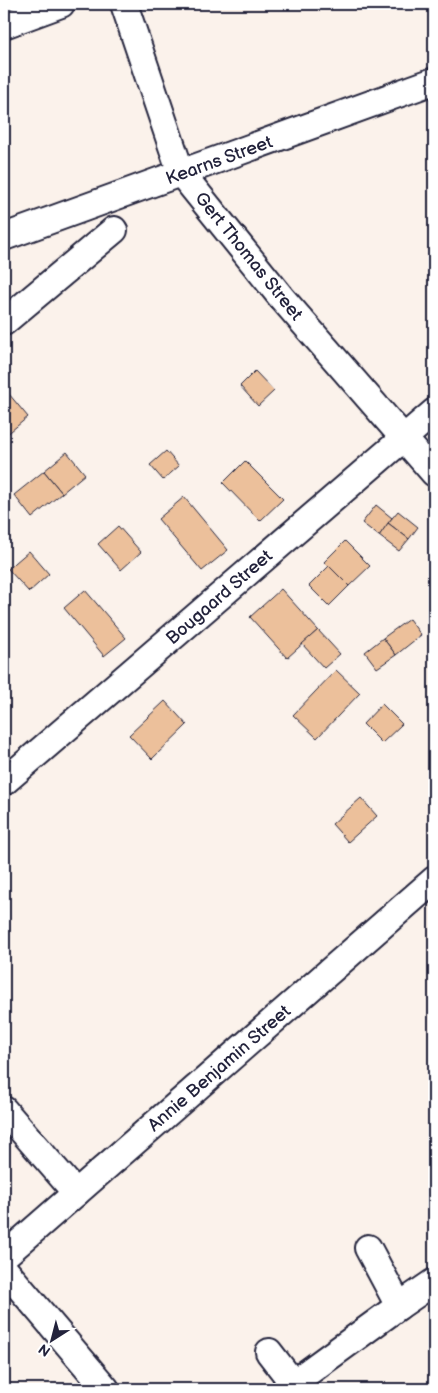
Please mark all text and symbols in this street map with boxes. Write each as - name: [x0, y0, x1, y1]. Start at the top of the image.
- street label: Kearns Street: [163, 131, 276, 189]
- street label: Gert Thomas Street: [190, 188, 307, 325]
- street label: Bougaard Street: [162, 545, 277, 649]
- street label: Annie Benjamin Street: [144, 1000, 295, 1136]
- north arrow: [28, 1316, 78, 1366]
- text: N: [35, 1340, 54, 1360]

